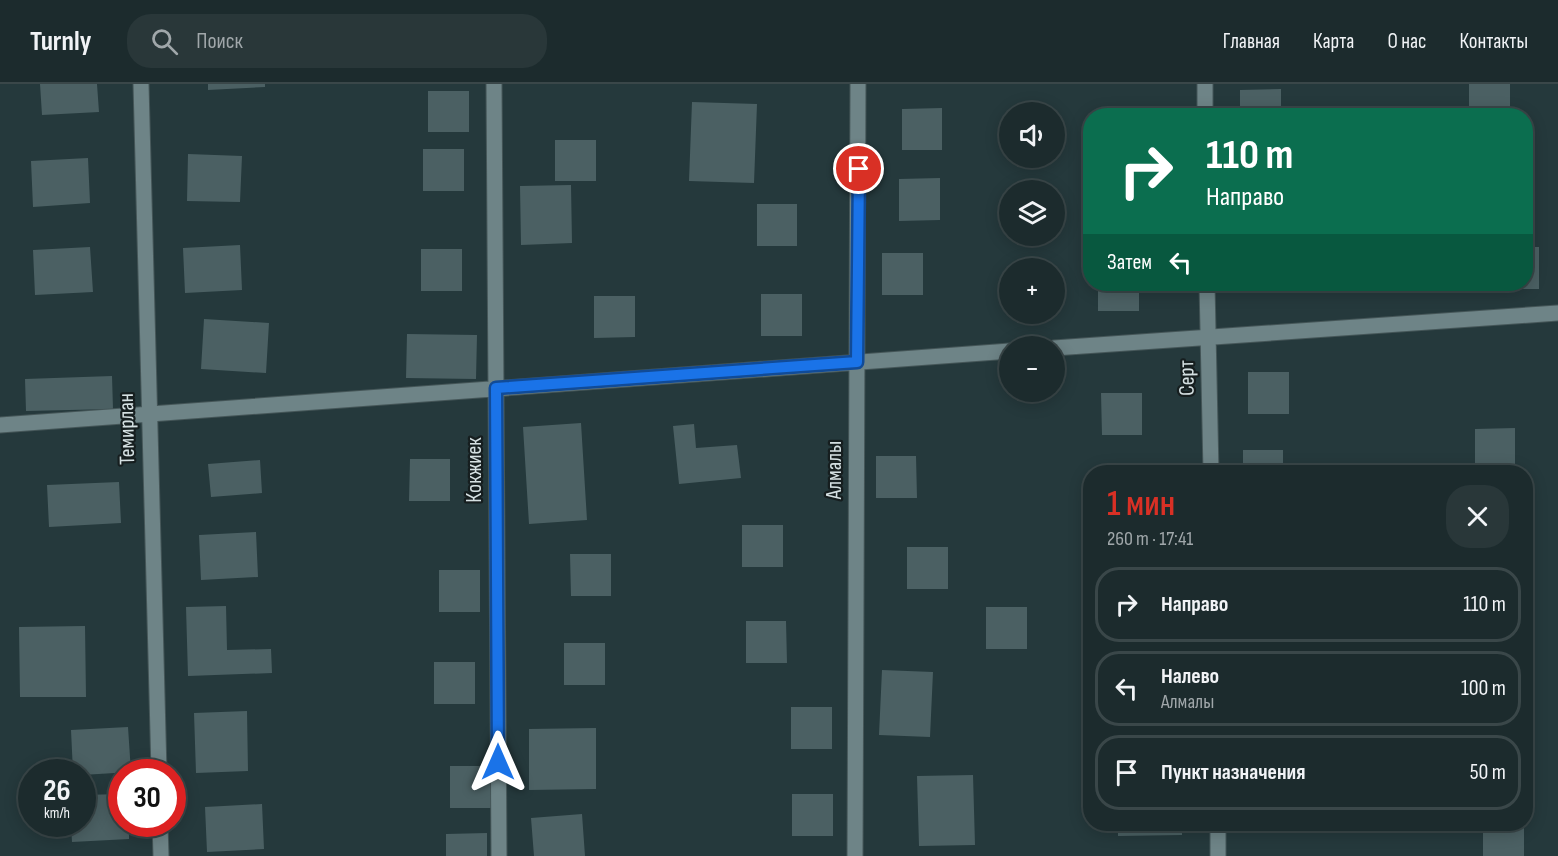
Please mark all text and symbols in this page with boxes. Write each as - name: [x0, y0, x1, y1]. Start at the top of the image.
- search box: [127, 14, 547, 68]
- text: Turnly: [30, 25, 91, 58]
- icon: search: [148, 25, 181, 58]
- text: Поиск: [196, 28, 243, 55]
- text: Главная: [1223, 29, 1280, 54]
- text: Карта: [1313, 29, 1354, 54]
- text: О нас: [1387, 29, 1426, 54]
- text: Контакты: [1459, 29, 1528, 54]
- map controls: [999, 102, 1065, 402]
- button: sound: [999, 102, 1065, 168]
- text: 110 m: [1206, 130, 1293, 181]
- icon: right: [1107, 132, 1185, 210]
- pin: [833, 143, 884, 194]
- icon: arrive: [842, 152, 875, 185]
- button: layers: [999, 180, 1065, 246]
- text: Направо: [1206, 181, 1284, 213]
- icon: left: [1164, 246, 1197, 279]
- text: Затем: [1107, 249, 1152, 276]
- button: +: [999, 258, 1065, 324]
- button: −: [999, 336, 1065, 402]
- street label: Серт: [1173, 359, 1201, 396]
- street label: Темирлан: [113, 393, 141, 465]
- street label: Кокжиек: [461, 437, 488, 503]
- street label: Алмалы: [821, 441, 848, 500]
- text: 1 мин: [1107, 483, 1175, 526]
- button: close: [1446, 485, 1509, 548]
- text: 260 m · 17:41: [1107, 527, 1193, 551]
- icon: right: [1110, 588, 1143, 621]
- text: Направо: [1161, 591, 1228, 618]
- text: 110 m: [1463, 591, 1506, 618]
- text: Налево: [1161, 663, 1219, 690]
- icon: left: [1110, 672, 1143, 705]
- text: 100 m: [1461, 675, 1506, 702]
- text: Алмалы: [1161, 690, 1214, 714]
- position arrow: [466, 730, 530, 794]
- icon: arrive: [1110, 756, 1143, 789]
- speed limit sign: 30: [108, 759, 186, 837]
- text: Пункт назначения: [1161, 759, 1305, 786]
- text: 50 m: [1470, 759, 1506, 786]
- text: 26: [43, 773, 71, 809]
- text: km/h: [44, 804, 70, 823]

